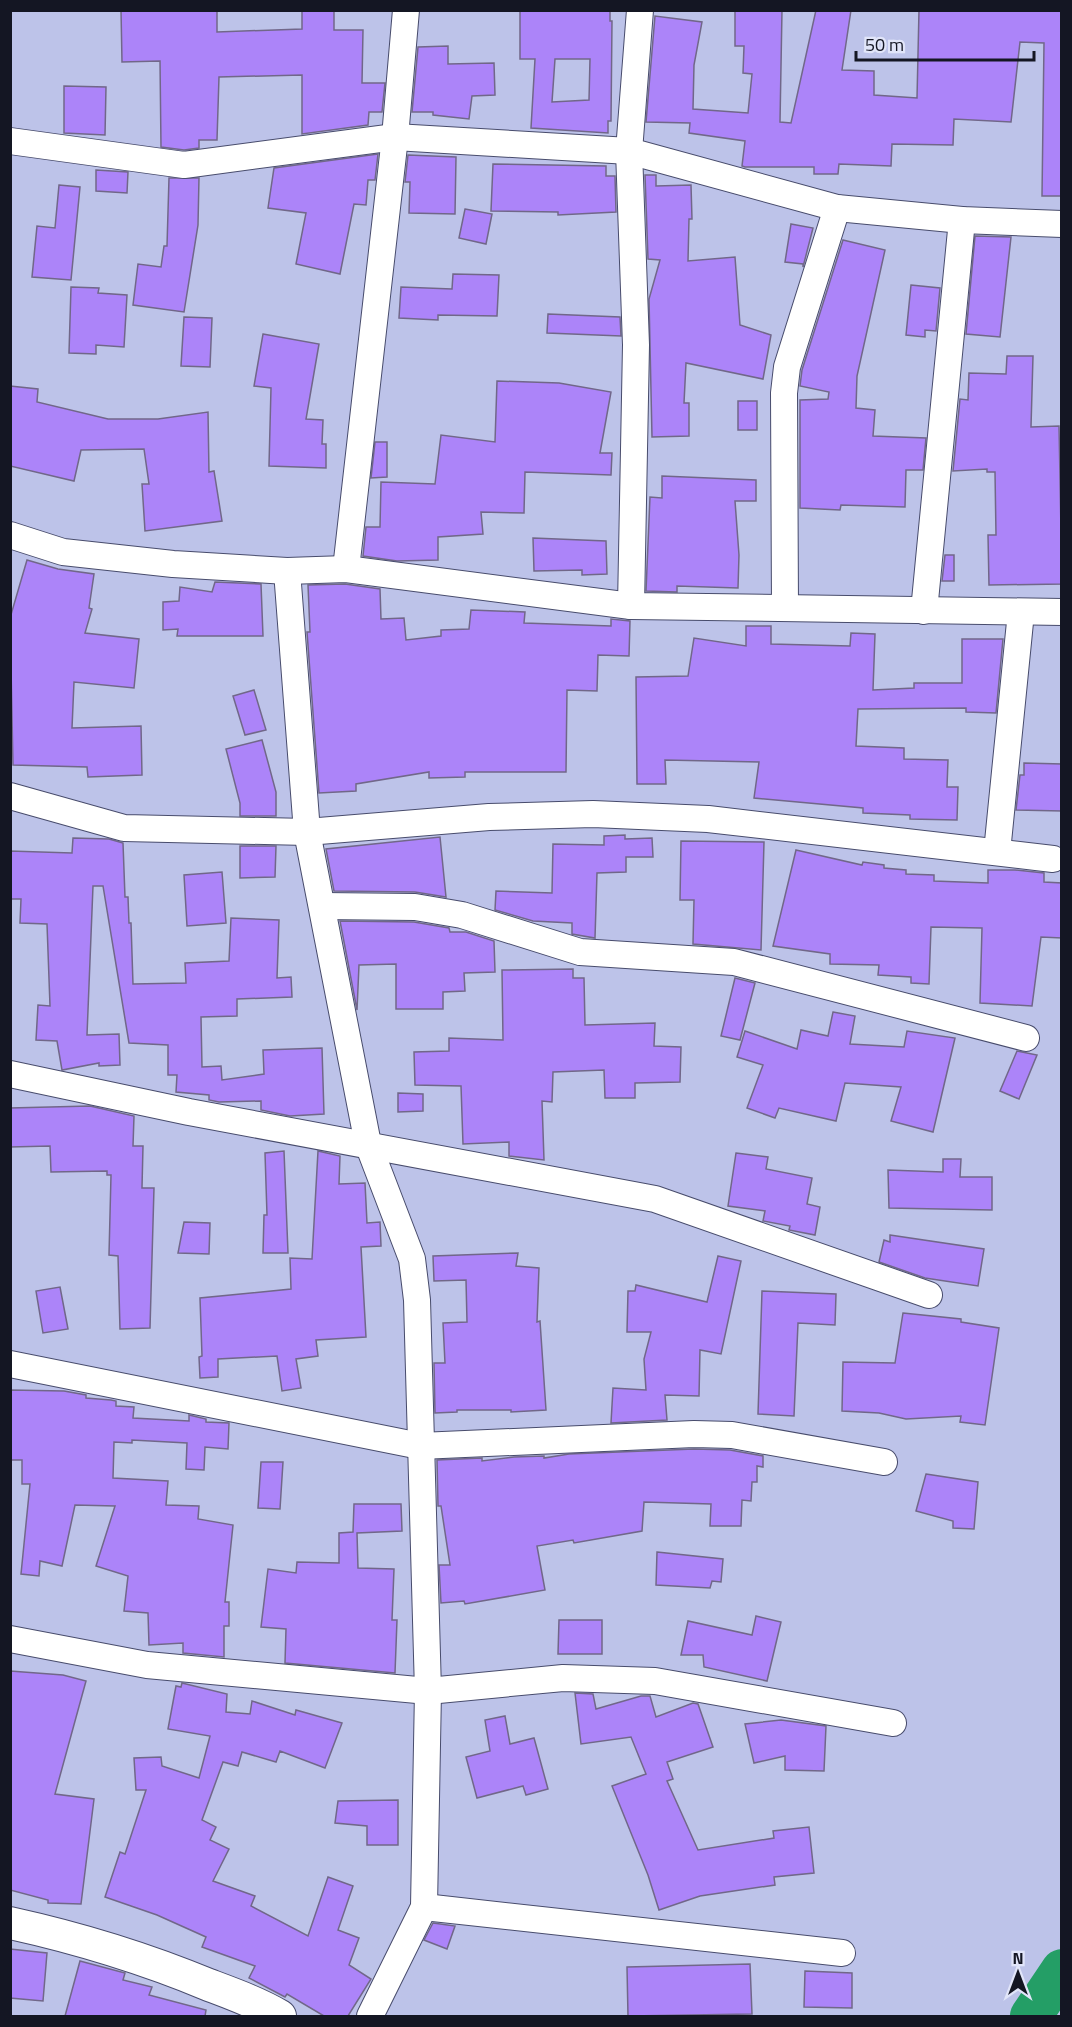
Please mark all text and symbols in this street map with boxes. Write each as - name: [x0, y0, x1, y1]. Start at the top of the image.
- scale bar: [856, 24, 1034, 62]
- text: 50 m: [865, 31, 904, 58]
- north arrow: [988, 1943, 1048, 2003]
- text: N: [1012, 1946, 1024, 1970]

